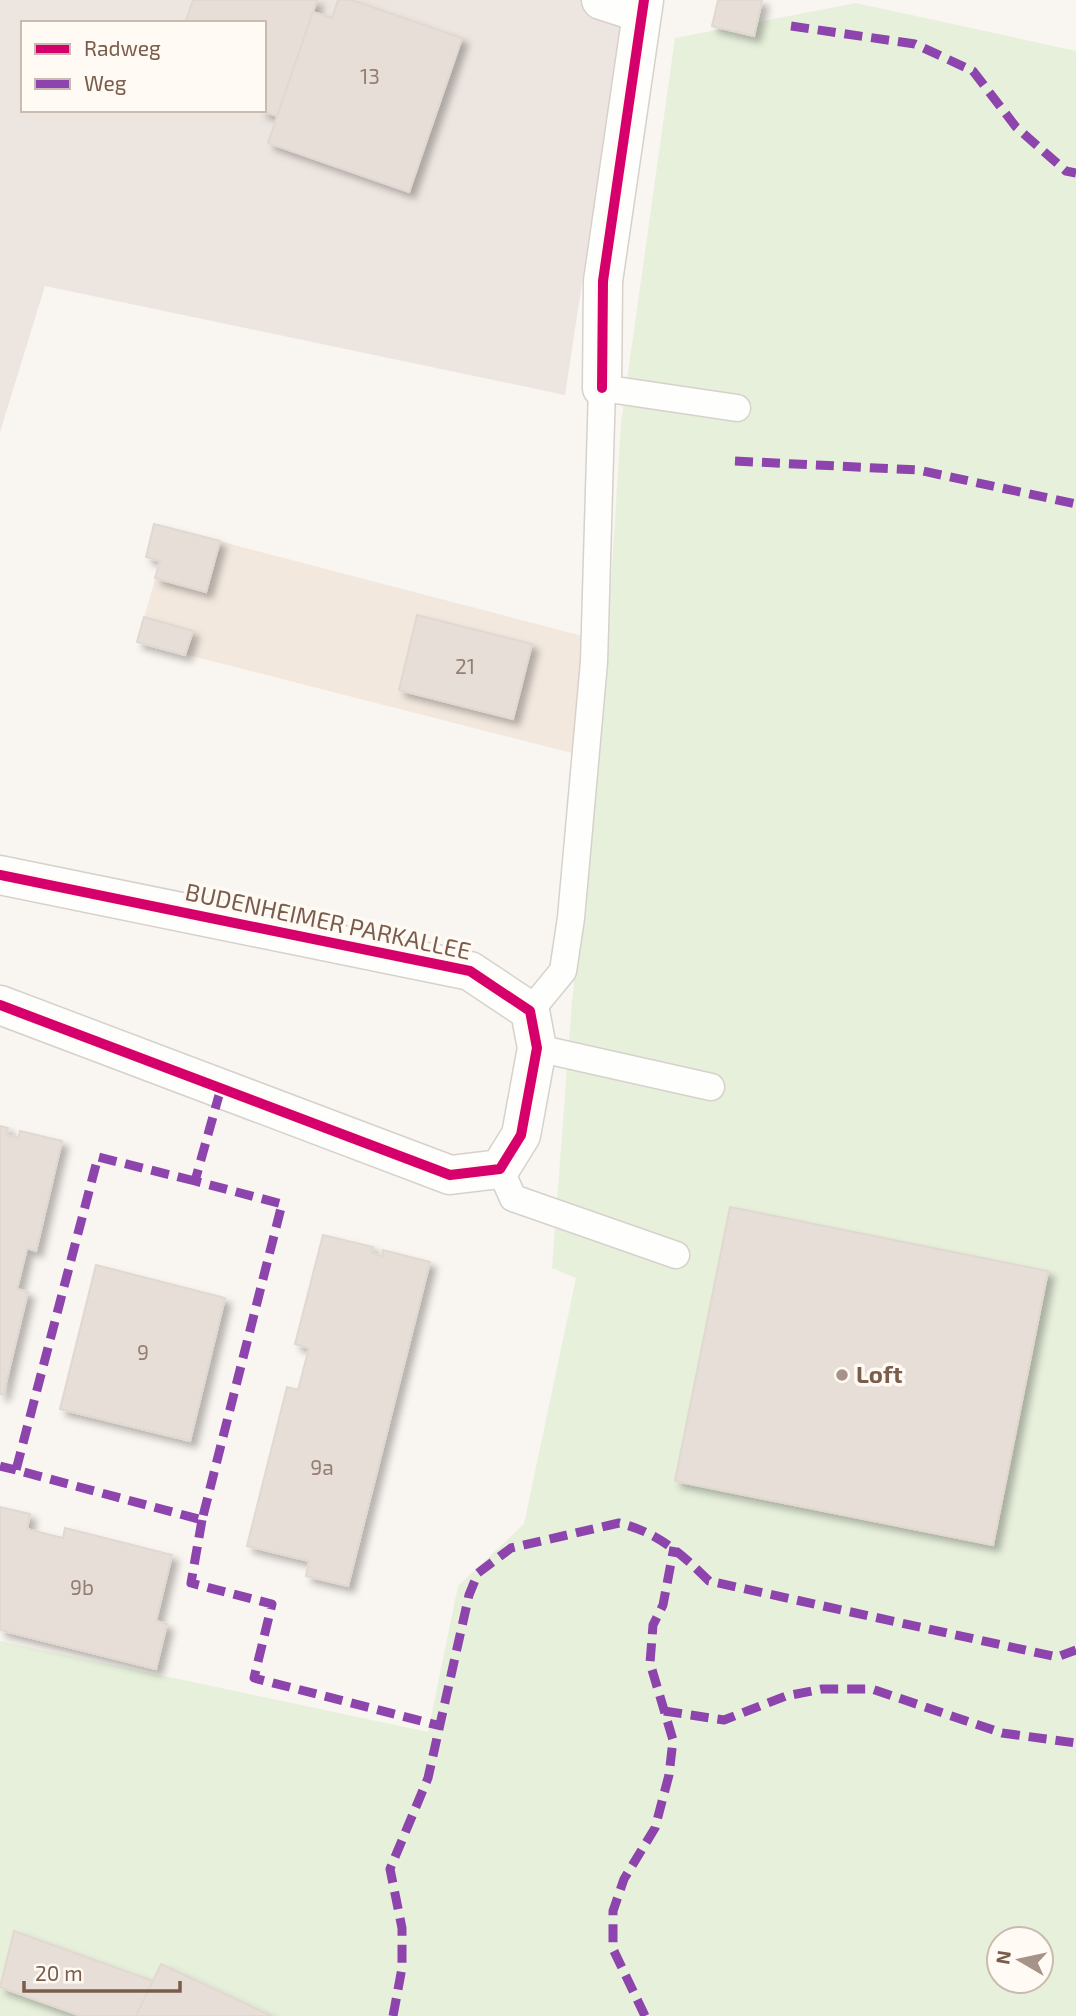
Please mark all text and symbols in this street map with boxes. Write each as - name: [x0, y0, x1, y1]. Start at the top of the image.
- legend: [21, 21, 266, 112]
- text: Radweg: [84, 35, 161, 60]
- house number: 13: [360, 63, 380, 88]
- text: Weg: [84, 70, 127, 95]
- house number: 21: [455, 653, 475, 678]
- street label: BUDENHEIMER PARKALLEE: [183, 876, 474, 965]
- house number: 9: [137, 1339, 149, 1364]
- place label: Loft: [856, 1359, 903, 1388]
- marker: Loft: [834, 1367, 850, 1383]
- house number: 9a: [310, 1454, 334, 1479]
- house number: 9b: [70, 1574, 94, 1599]
- north arrow: [985, 1925, 1055, 1995]
- text: N: [990, 1949, 1015, 1966]
- scale bar: [24, 1950, 180, 1994]
- text: 20 m: [35, 1960, 83, 1985]

